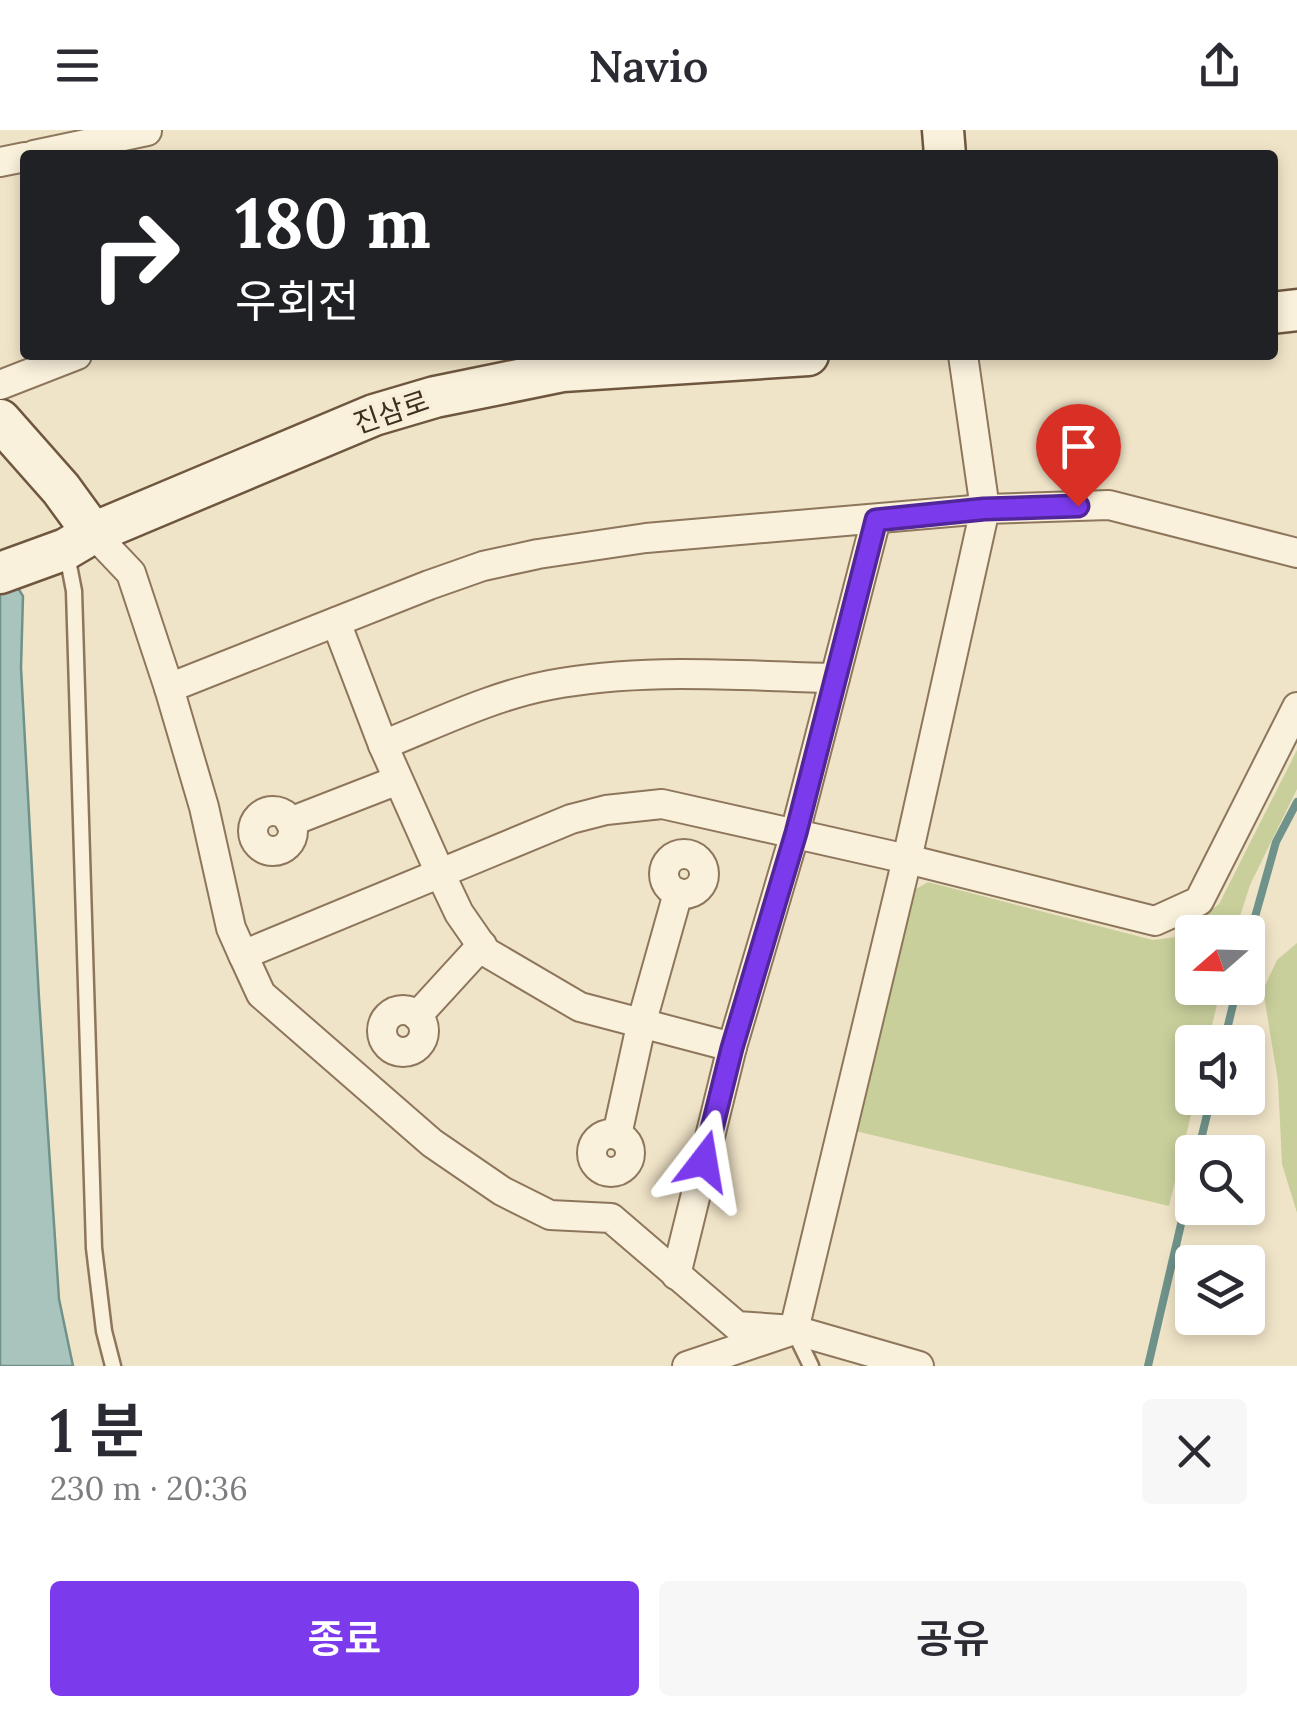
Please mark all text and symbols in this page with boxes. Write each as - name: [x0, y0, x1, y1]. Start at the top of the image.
- text: Navio: [588, 37, 709, 94]
- icon: menu: [50, 38, 105, 93]
- icon: share: [1192, 38, 1247, 93]
- text: 180 m: [235, 178, 431, 267]
- icon: right: [70, 190, 200, 320]
- text: 우회전: [235, 272, 359, 329]
- street label: 진삼로: [349, 382, 433, 442]
- pin: [1036, 404, 1121, 507]
- icon: arrive: [1051, 419, 1106, 474]
- north arrow: [1175, 915, 1265, 1005]
- map controls: [1175, 915, 1265, 1335]
- button: sound: [1175, 1025, 1265, 1115]
- position arrow: [652, 1109, 756, 1213]
- button: search: [1175, 1135, 1265, 1225]
- button: layers: [1175, 1245, 1265, 1335]
- text: 1 분: [50, 1392, 145, 1468]
- button: close: [1142, 1399, 1247, 1504]
- text: 230 m · 20:36: [50, 1468, 248, 1509]
- button: 종료: [50, 1581, 639, 1696]
- button: 공유: [659, 1581, 1247, 1696]

